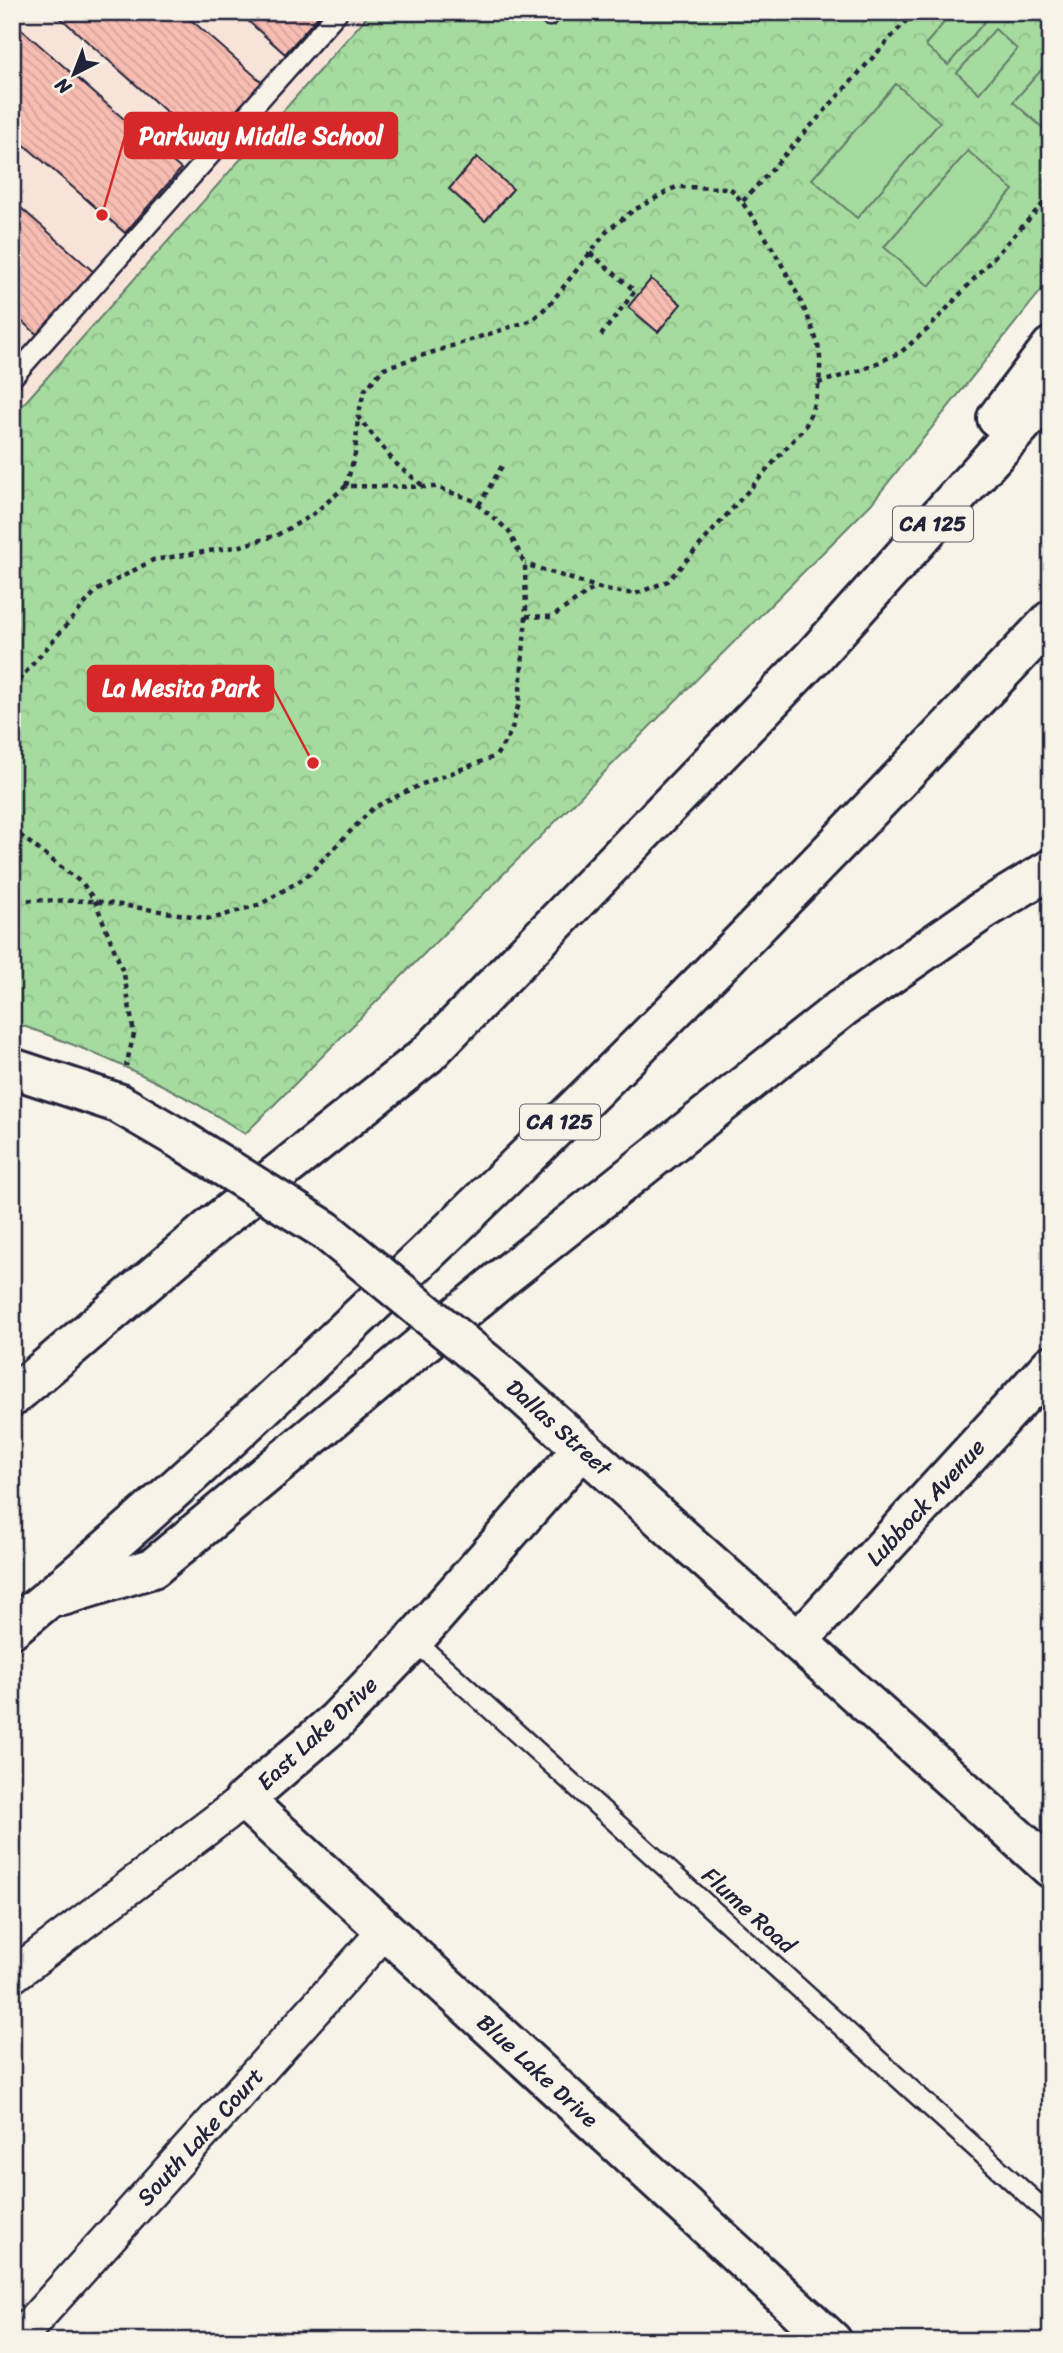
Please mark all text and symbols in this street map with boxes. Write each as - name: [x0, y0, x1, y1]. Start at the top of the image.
- north arrow: [38, 38, 108, 108]
- text: N: [46, 69, 80, 104]
- callout: Parkway Middle School: [125, 113, 397, 158]
- text: Parkway Middle School: [139, 115, 384, 157]
- road number: CA 125: [893, 506, 973, 542]
- callout: La Mesita Park: [88, 666, 273, 711]
- text: La Mesita Park: [102, 667, 261, 709]
- road number: CA 125: [520, 1104, 600, 1140]
- street label: Dallas Street: [496, 1369, 623, 1488]
- street label: Lubbock Avenue: [856, 1428, 996, 1576]
- street label: East Lake Drive: [247, 1666, 388, 1801]
- street label: Flume Road: [692, 1856, 807, 1966]
- street label: Blue Lake Drive: [467, 2003, 608, 2138]
- street label: South Lake Court: [126, 2058, 274, 2216]

